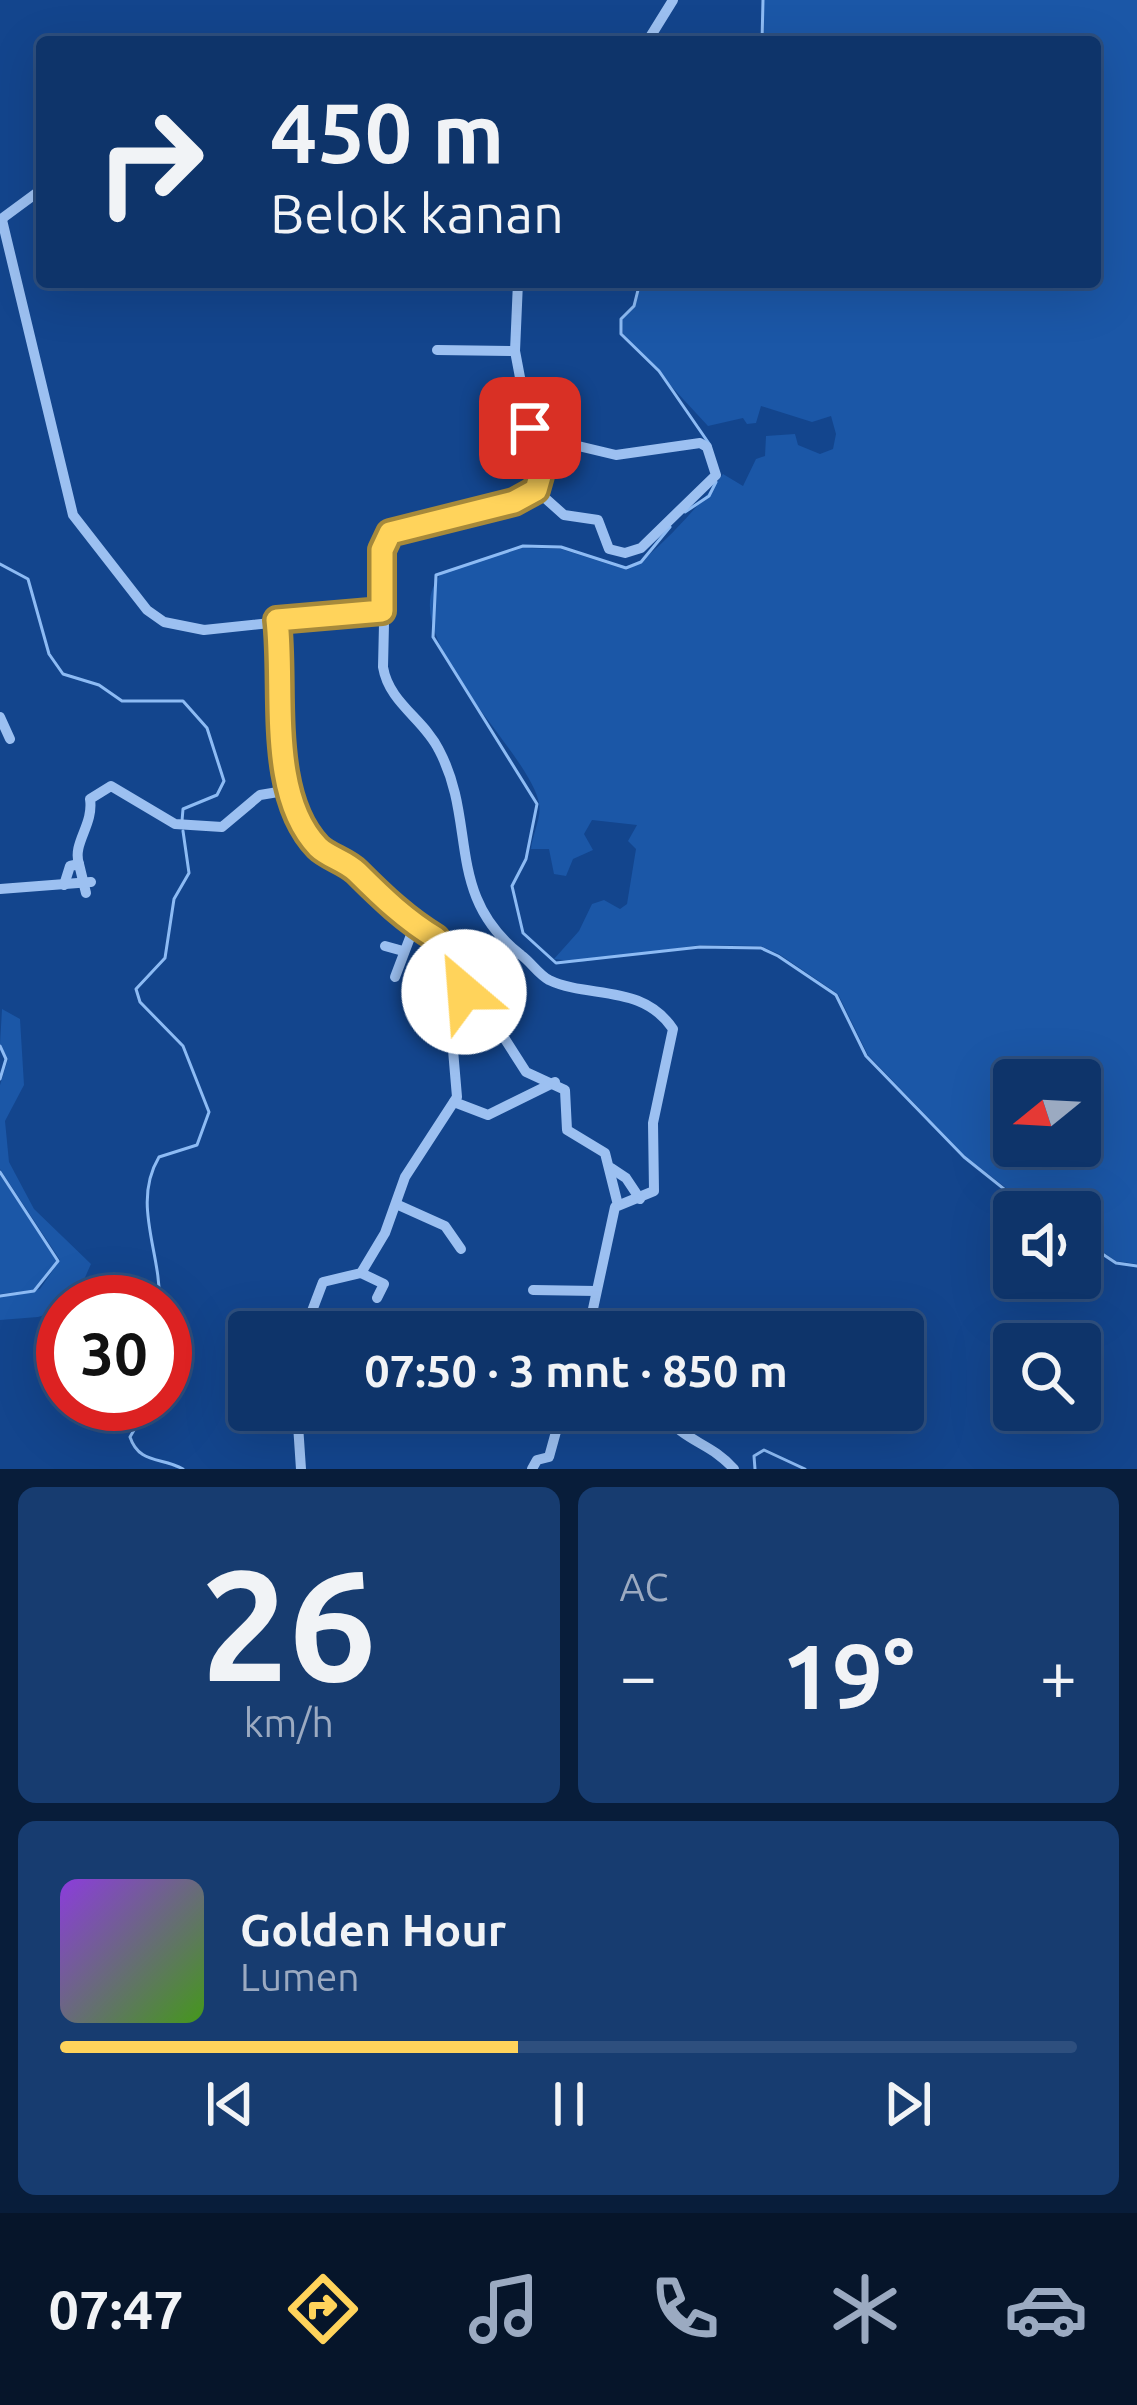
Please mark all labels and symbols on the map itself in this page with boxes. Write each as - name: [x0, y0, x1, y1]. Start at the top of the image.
- pin: [479, 377, 581, 479]
- position arrow: [401, 929, 527, 1055]
- north arrow: [993, 1059, 1101, 1167]
- speed limit sign: 30: [36, 1275, 192, 1431]

